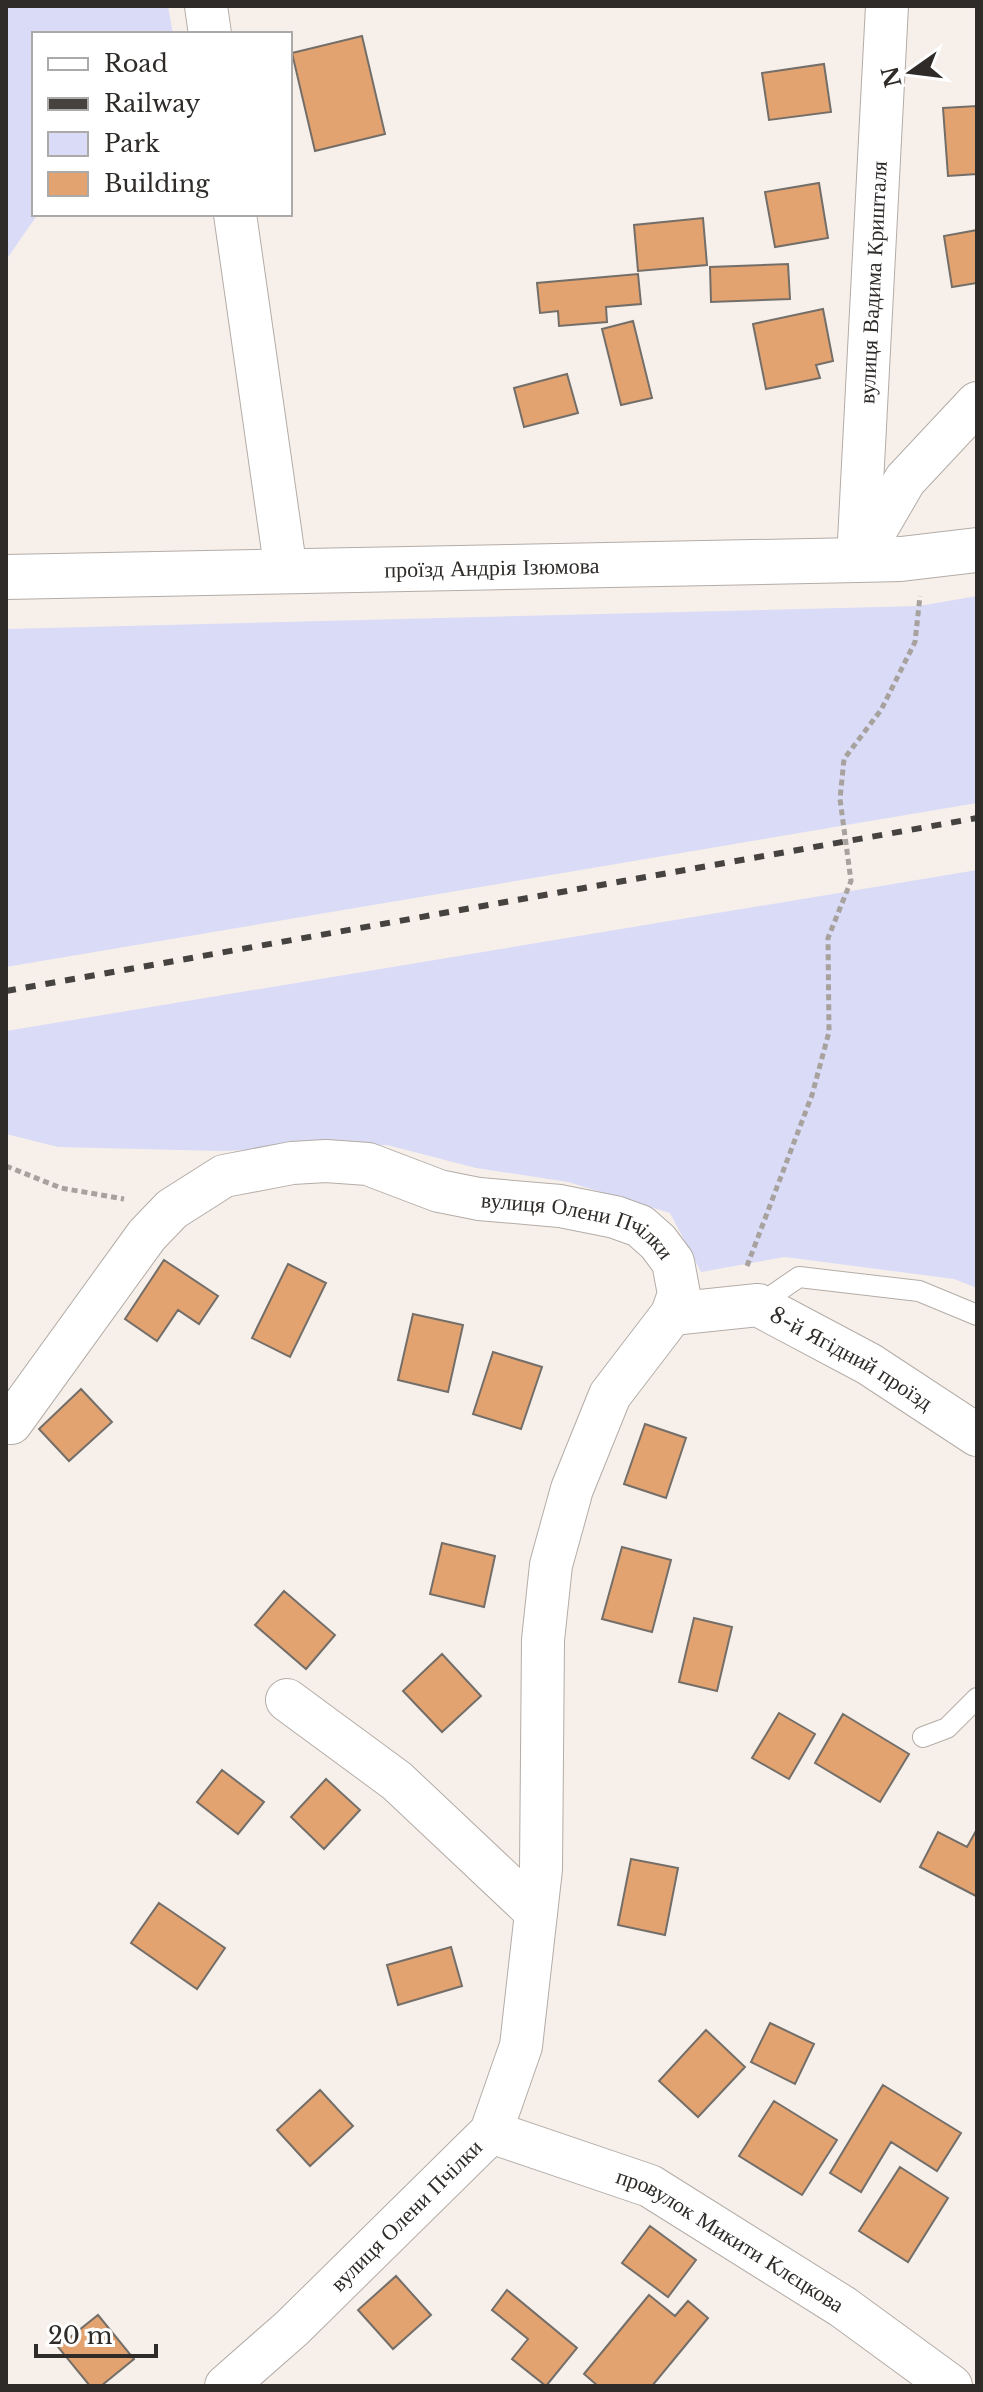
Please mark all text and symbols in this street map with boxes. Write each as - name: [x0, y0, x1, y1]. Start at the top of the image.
- legend: [32, 32, 292, 216]
- north arrow: [871, 32, 951, 112]
- text: Road: [104, 49, 168, 78]
- text: N: [876, 63, 908, 90]
- text: Railway: [104, 89, 201, 118]
- text: Park: [104, 129, 160, 158]
- street label: вулиця Вадима Кришталя: [853, 160, 893, 405]
- text: Building: [104, 169, 210, 198]
- street label: проїзд Андрія Ізюмова: [384, 552, 600, 583]
- street label: вулиця Олени Пчілки: [480, 1186, 679, 1265]
- street label: 8-й Ягідний проїзд: [765, 1301, 938, 1416]
- street label: вулиця Олени Пчілки: [325, 2134, 488, 2297]
- street label: провулок Микити Клєцкова: [613, 2163, 849, 2318]
- scale bar: [36, 2308, 156, 2358]
- text: 20 m: [48, 2321, 113, 2350]

